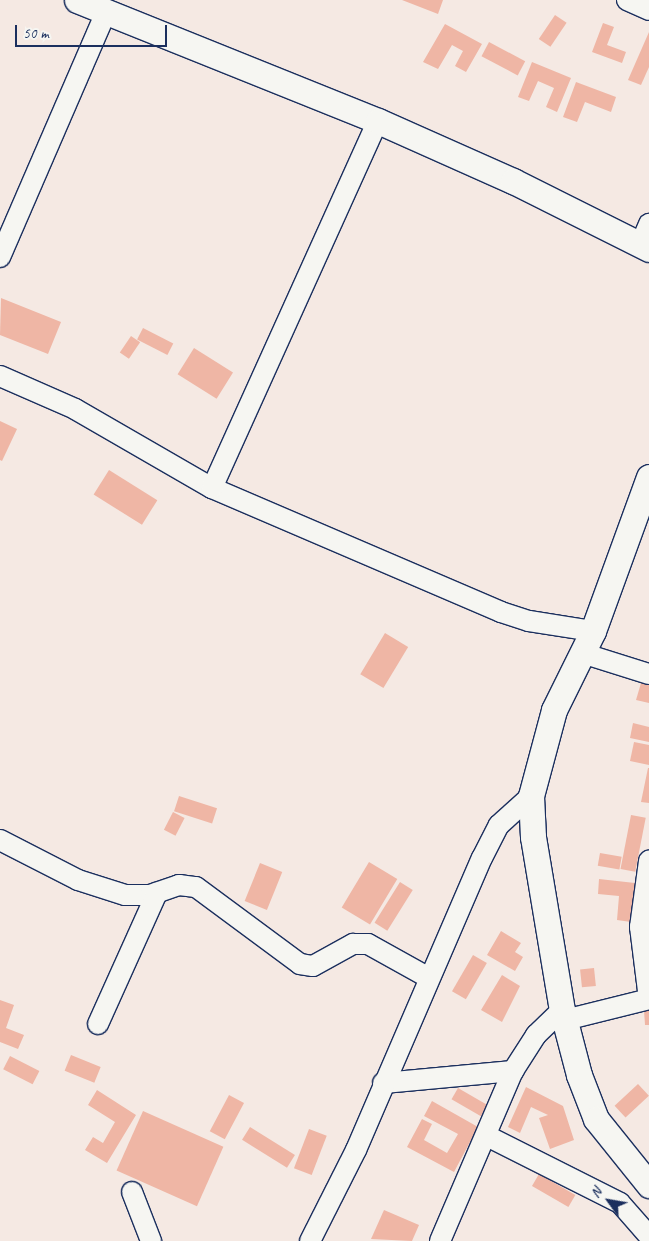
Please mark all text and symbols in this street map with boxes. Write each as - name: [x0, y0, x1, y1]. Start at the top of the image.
- scale bar: [18, 15, 170, 47]
- text: 50 m: [23, 24, 49, 43]
- north arrow: [584, 1176, 634, 1226]
- text: N: [586, 1185, 605, 1201]

